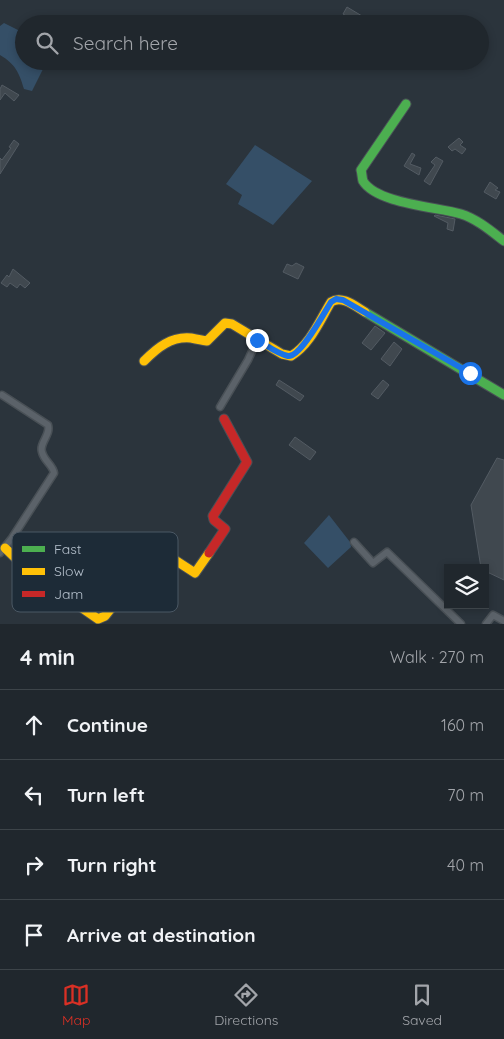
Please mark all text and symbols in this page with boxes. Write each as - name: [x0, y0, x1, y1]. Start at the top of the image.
- search box: [15, 15, 489, 70]
- icon: search: [33, 29, 61, 57]
- text: Search here: [73, 31, 178, 55]
- route end: [246, 329, 269, 352]
- route start: [459, 362, 482, 385]
- legend: [12, 532, 178, 612]
- text: Fast: [54, 540, 82, 558]
- text: Slow: [54, 562, 84, 580]
- map controls: [444, 564, 489, 609]
- button: layers: [444, 564, 489, 609]
- text: Jam: [54, 585, 83, 603]
- text: 4 min: [20, 644, 75, 670]
- text: Walk · 270 m: [390, 647, 484, 667]
- icon: ahead: [20, 711, 48, 739]
- text: Continue: [67, 713, 148, 737]
- text: 160 m: [441, 715, 484, 735]
- icon: left: [20, 781, 48, 809]
- text: Turn left: [67, 783, 145, 807]
- text: 70 m: [447, 785, 484, 805]
- icon: right: [20, 851, 48, 879]
- text: Turn right: [67, 853, 156, 877]
- text: 40 m: [447, 855, 484, 875]
- icon: arrive: [20, 921, 48, 949]
- text: Arrive at destination: [67, 923, 256, 947]
- tab: Map: [62, 981, 90, 1029]
- tab: Directions: [214, 981, 278, 1029]
- tab: Saved: [402, 981, 442, 1029]

